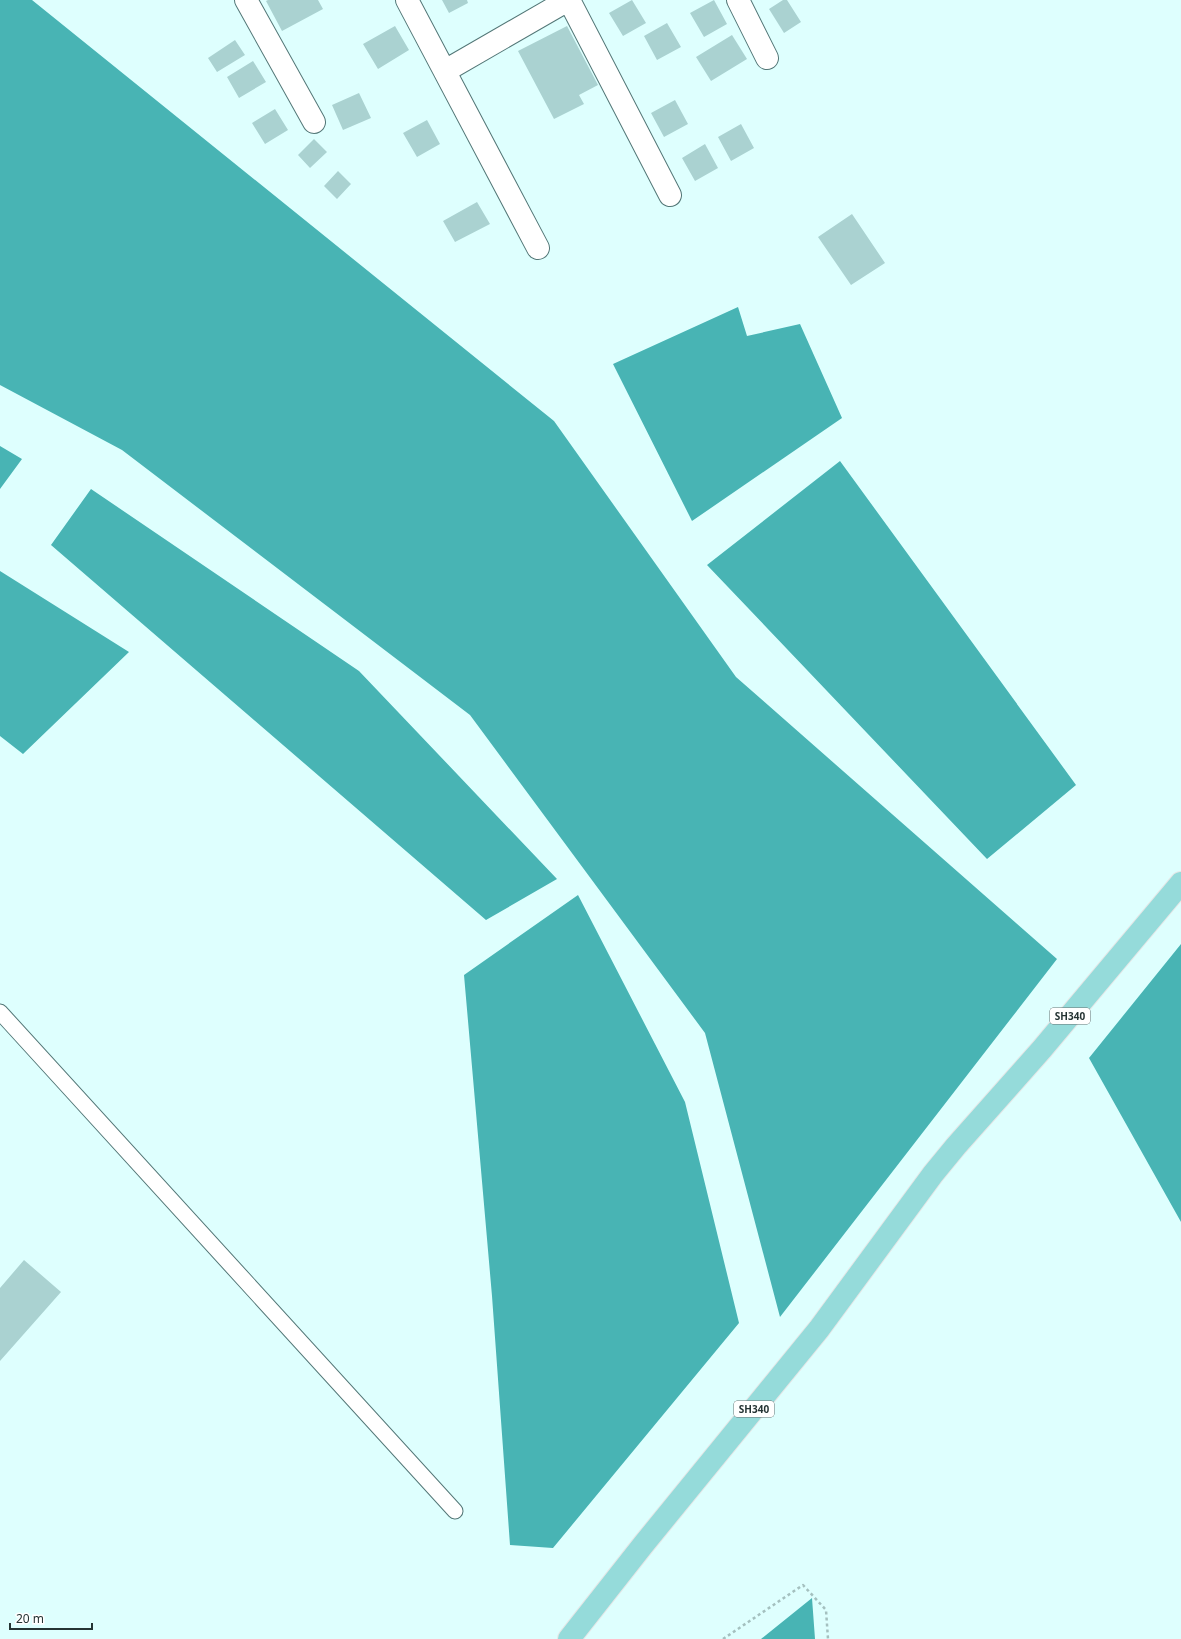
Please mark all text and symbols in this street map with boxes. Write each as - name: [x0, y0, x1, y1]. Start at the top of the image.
- road number: SH340: [1050, 1008, 1090, 1024]
- road number: SH340: [734, 1401, 774, 1417]
- scale bar: [10, 1605, 92, 1631]
- text: 20 m: [16, 1610, 44, 1627]

